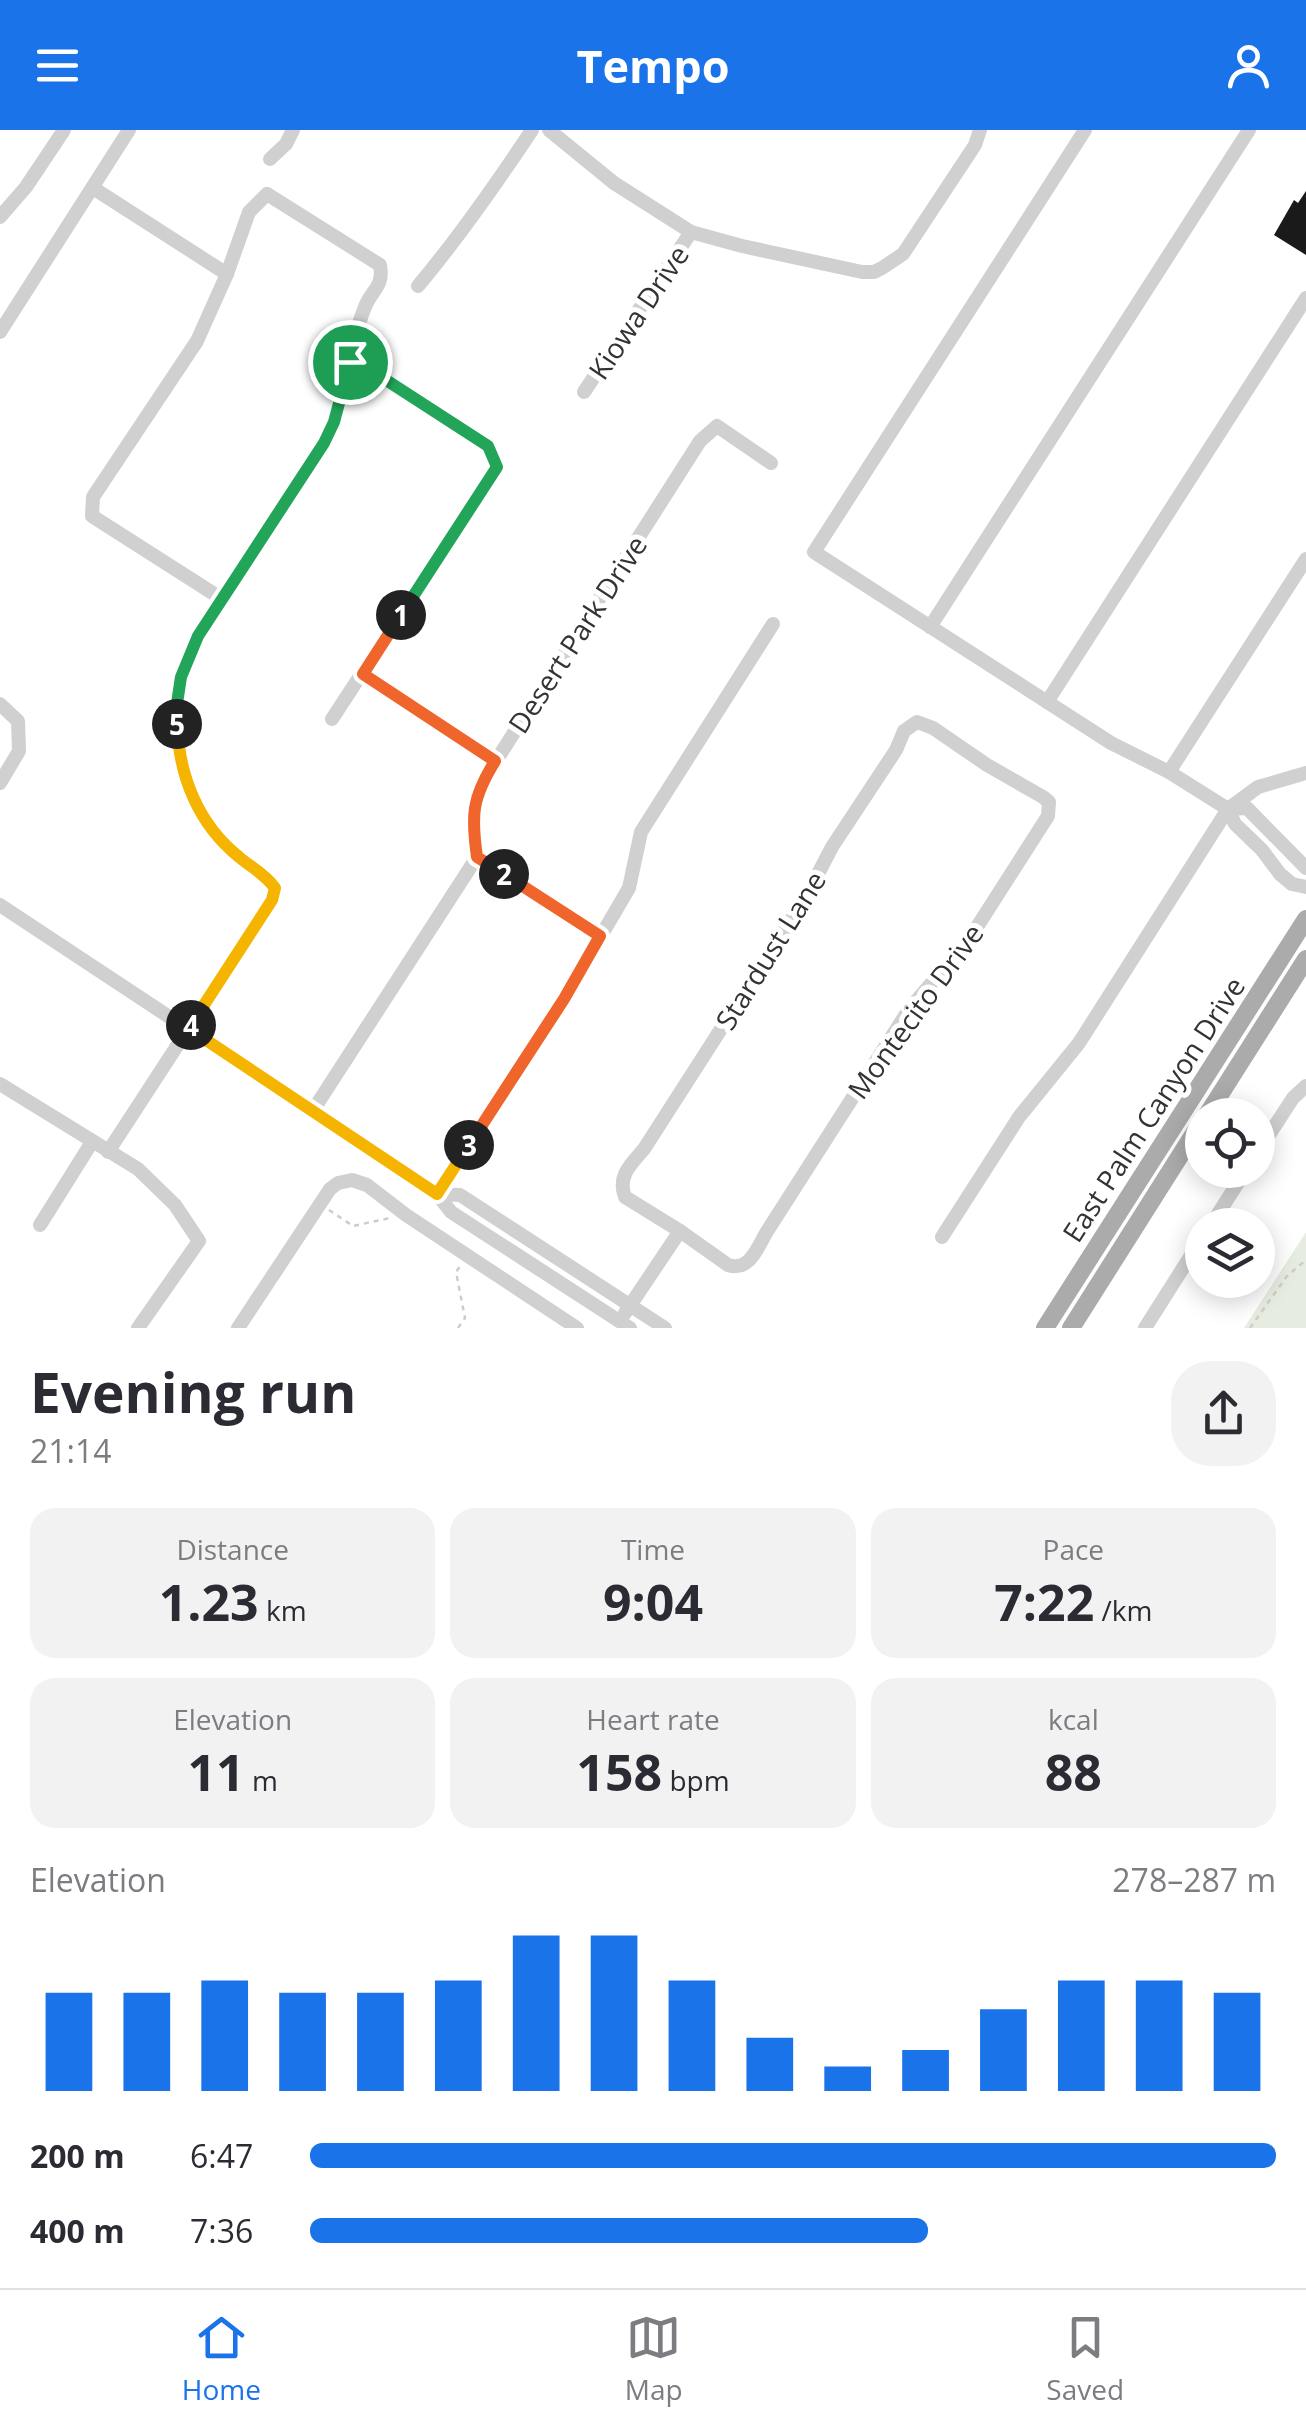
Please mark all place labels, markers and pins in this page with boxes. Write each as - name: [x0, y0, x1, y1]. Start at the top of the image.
- pin: [308, 320, 393, 405]
- pin: 1: [376, 590, 426, 640]
- pin: 5: [152, 699, 202, 749]
- pin: 2: [479, 849, 529, 899]
- pin: 4: [166, 1000, 216, 1050]
- pin: 3: [444, 1120, 494, 1170]

